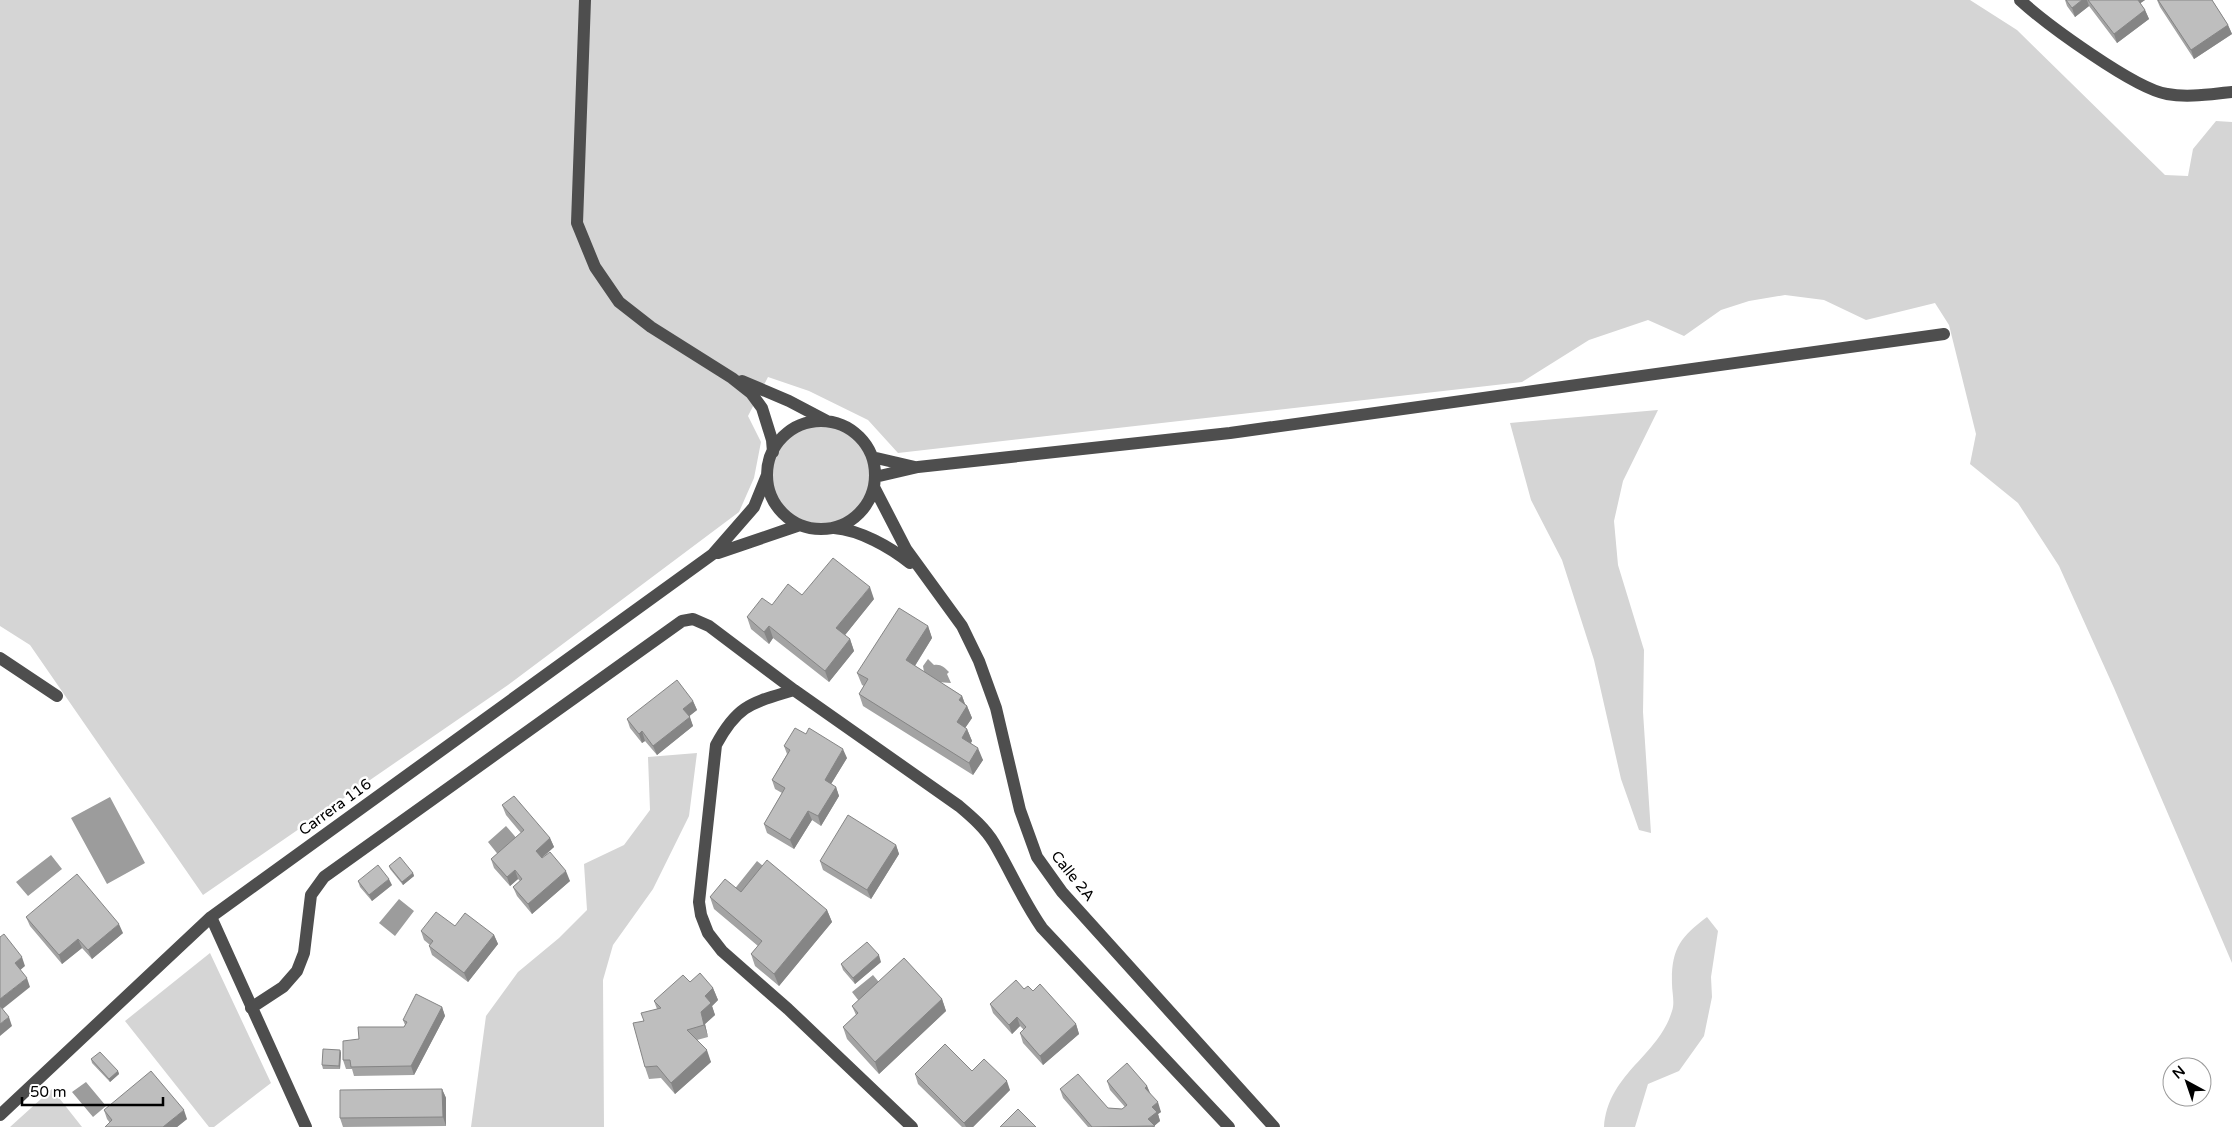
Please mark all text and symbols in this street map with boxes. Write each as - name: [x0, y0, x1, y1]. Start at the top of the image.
- street label: Carrera 116: [295, 775, 375, 839]
- street label: Calle 2A: [1047, 847, 1099, 905]
- north arrow: [2162, 1057, 2212, 1107]
- text: N: [2169, 1062, 2189, 1083]
- scale bar: [22, 1074, 164, 1106]
- text: 50 m: [30, 1083, 67, 1101]

